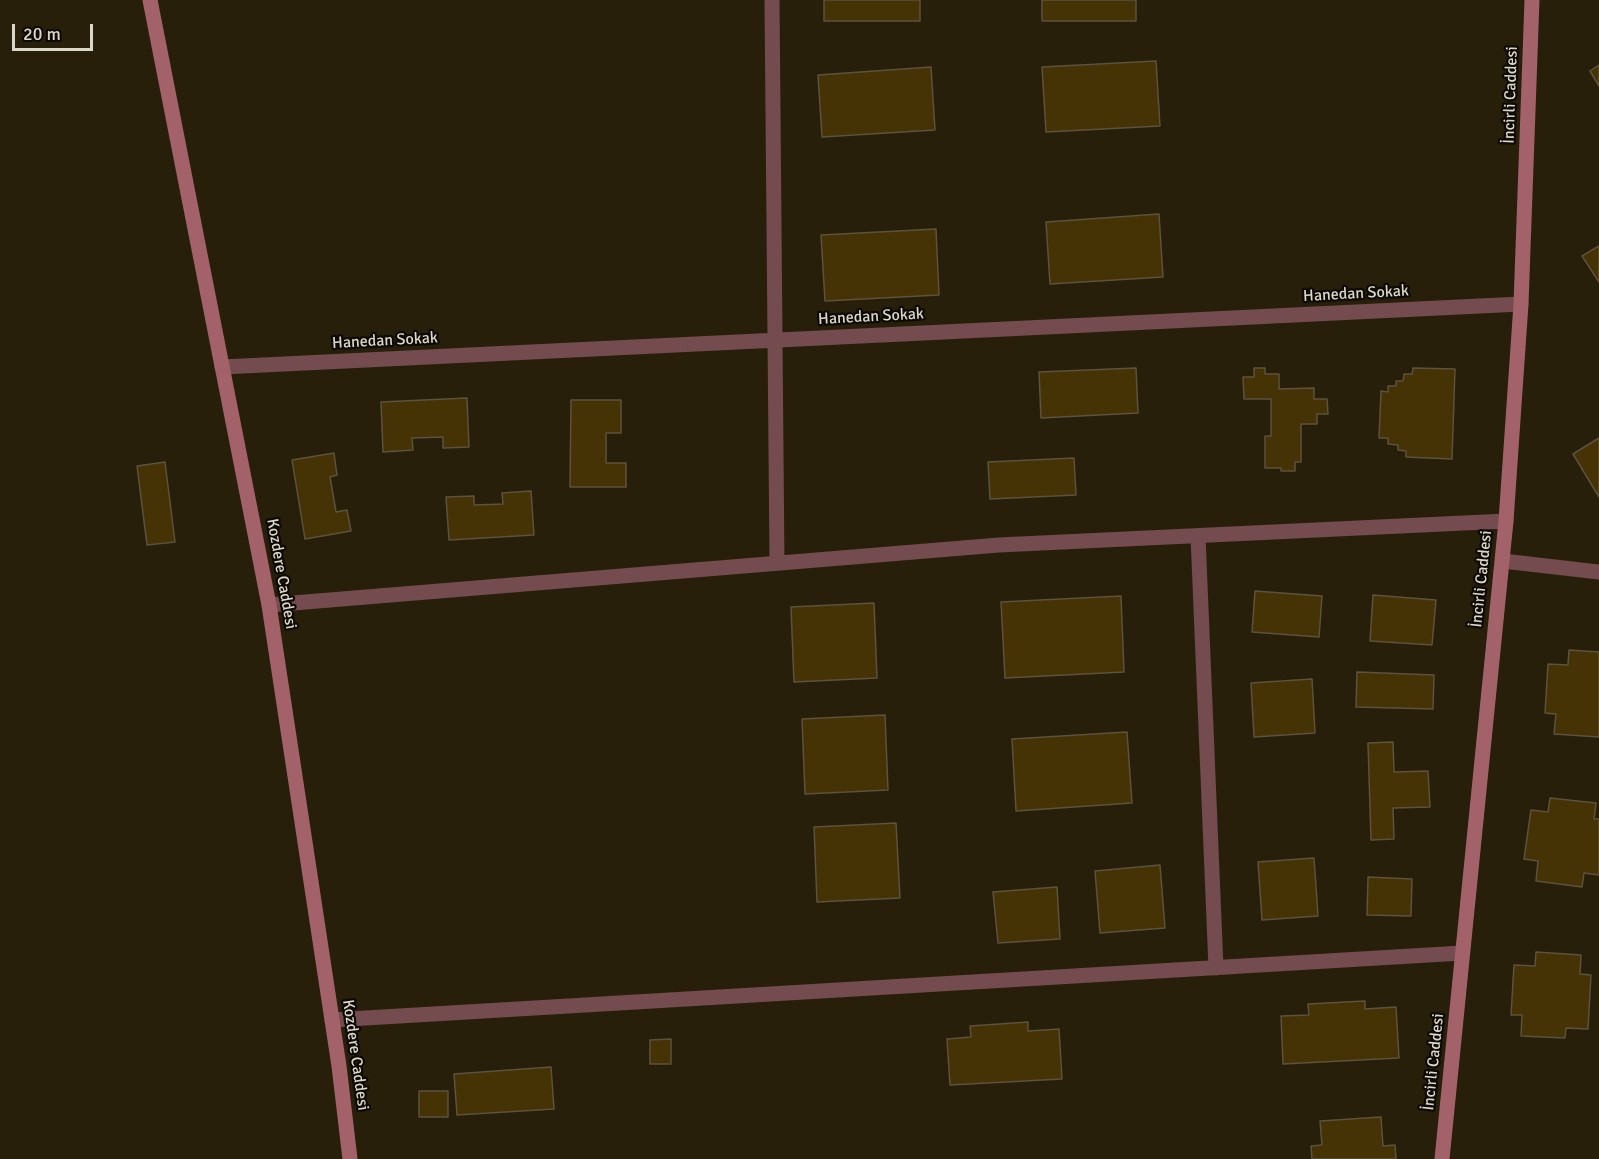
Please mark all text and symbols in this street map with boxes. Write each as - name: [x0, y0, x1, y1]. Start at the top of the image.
- scale bar: [15, 12, 96, 50]
- text: 20 m: [23, 23, 61, 45]
- street label: İncirli Caddesi: [1500, 46, 1522, 144]
- street label: Hanedan Sokak: [1303, 282, 1409, 306]
- street label: Hanedan Sokak: [818, 305, 924, 329]
- street label: Hanedan Sokak: [332, 329, 438, 353]
- street label: Kozdere Caddesi: [262, 517, 300, 631]
- street label: İncirli Caddesi: [1467, 529, 1497, 629]
- street label: Kozdere Caddesi: [338, 998, 372, 1112]
- street label: İncirli Caddesi: [1419, 1012, 1449, 1112]

